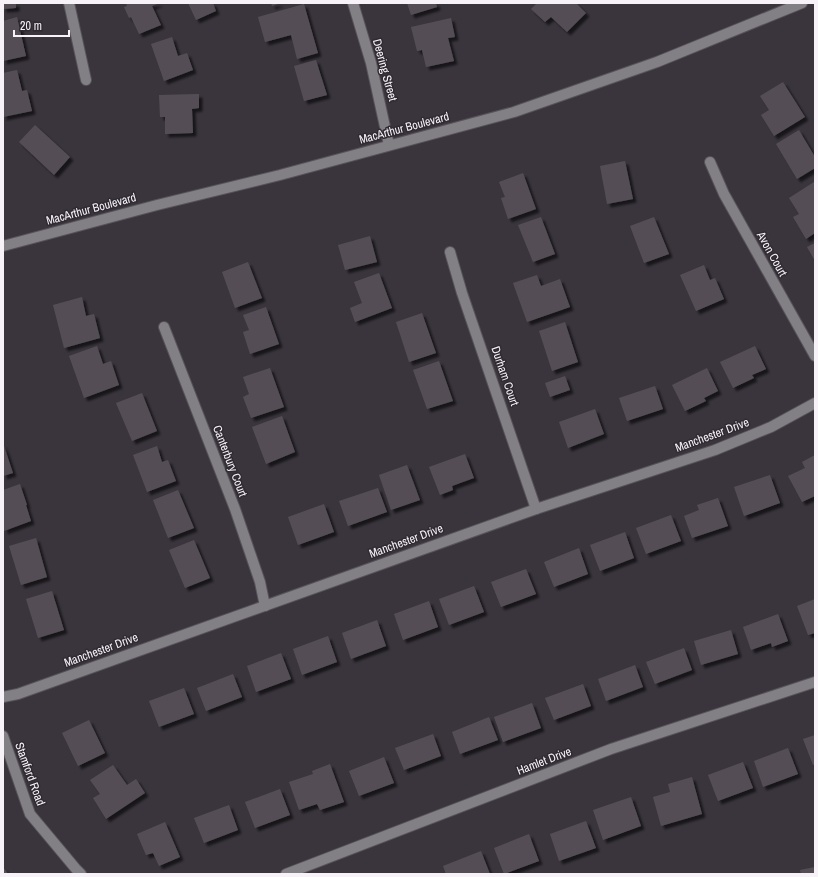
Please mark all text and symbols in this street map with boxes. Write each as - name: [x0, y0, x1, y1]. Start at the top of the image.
- scale bar: [14, 12, 69, 38]
- text: 20 m: [20, 18, 42, 34]
- street label: Deering Street: [369, 37, 401, 103]
- street label: MacArthur Boulevard: [357, 108, 451, 148]
- street label: MacArthur Boulevard: [44, 189, 138, 229]
- street label: Avon Court: [753, 228, 791, 280]
- street label: Durham Court: [487, 344, 523, 408]
- street label: Manchester Drive: [673, 414, 751, 456]
- street label: Canterbury Court: [209, 423, 251, 499]
- street label: Manchester Drive: [367, 520, 445, 562]
- street label: Manchester Drive: [62, 629, 140, 671]
- street label: Stamford Road: [11, 740, 49, 808]
- street label: Hamlet Drive: [514, 743, 574, 779]

